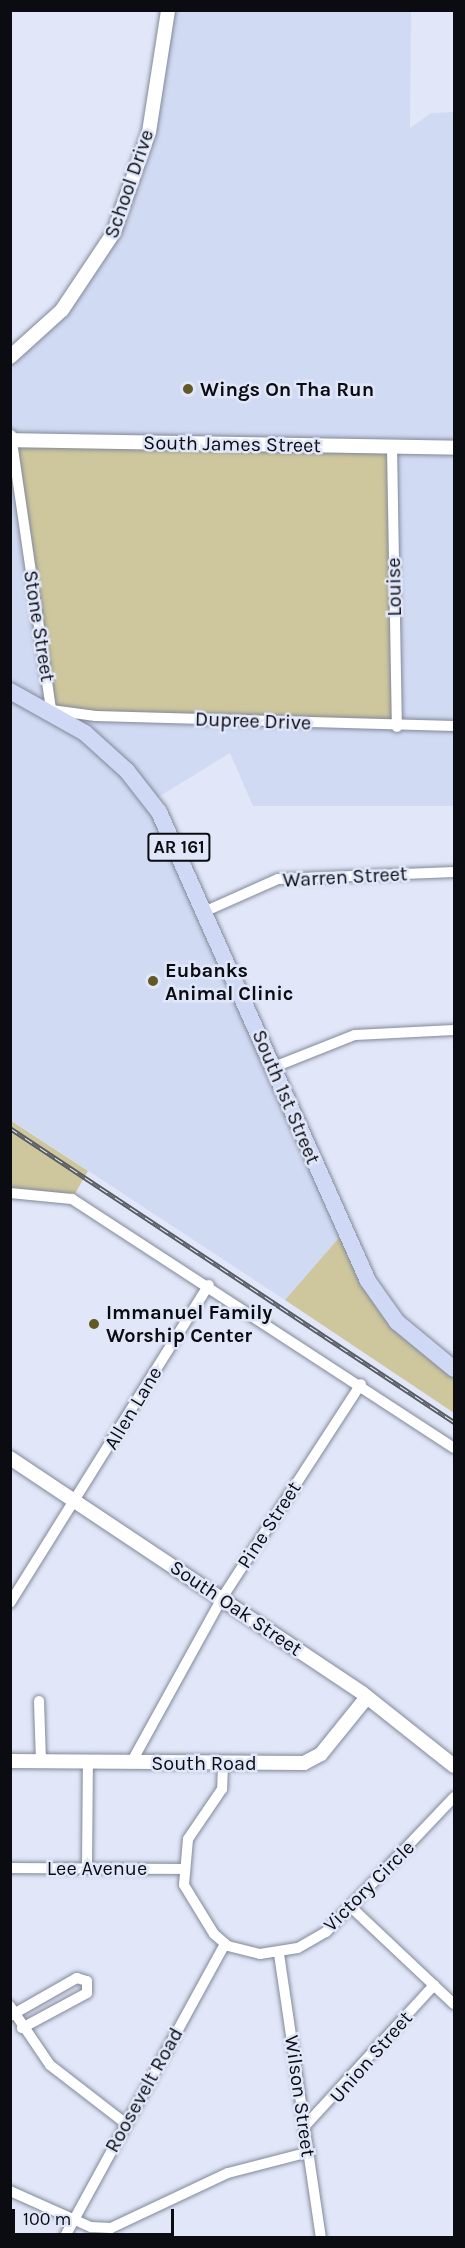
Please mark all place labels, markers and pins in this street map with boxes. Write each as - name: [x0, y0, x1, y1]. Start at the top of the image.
- place label: Wings On Tha Run: [200, 377, 374, 401]
- marker: Wings On Tha Run: [181, 382, 195, 396]
- place label: Eubanks Animal Clinic: [165, 958, 293, 1005]
- marker: Eubanks Animal Clinic: [146, 974, 160, 988]
- place label: Immanuel Family Worship Center: [106, 1300, 272, 1347]
- marker: Immanuel Family Worship Center: [87, 1317, 101, 1331]

